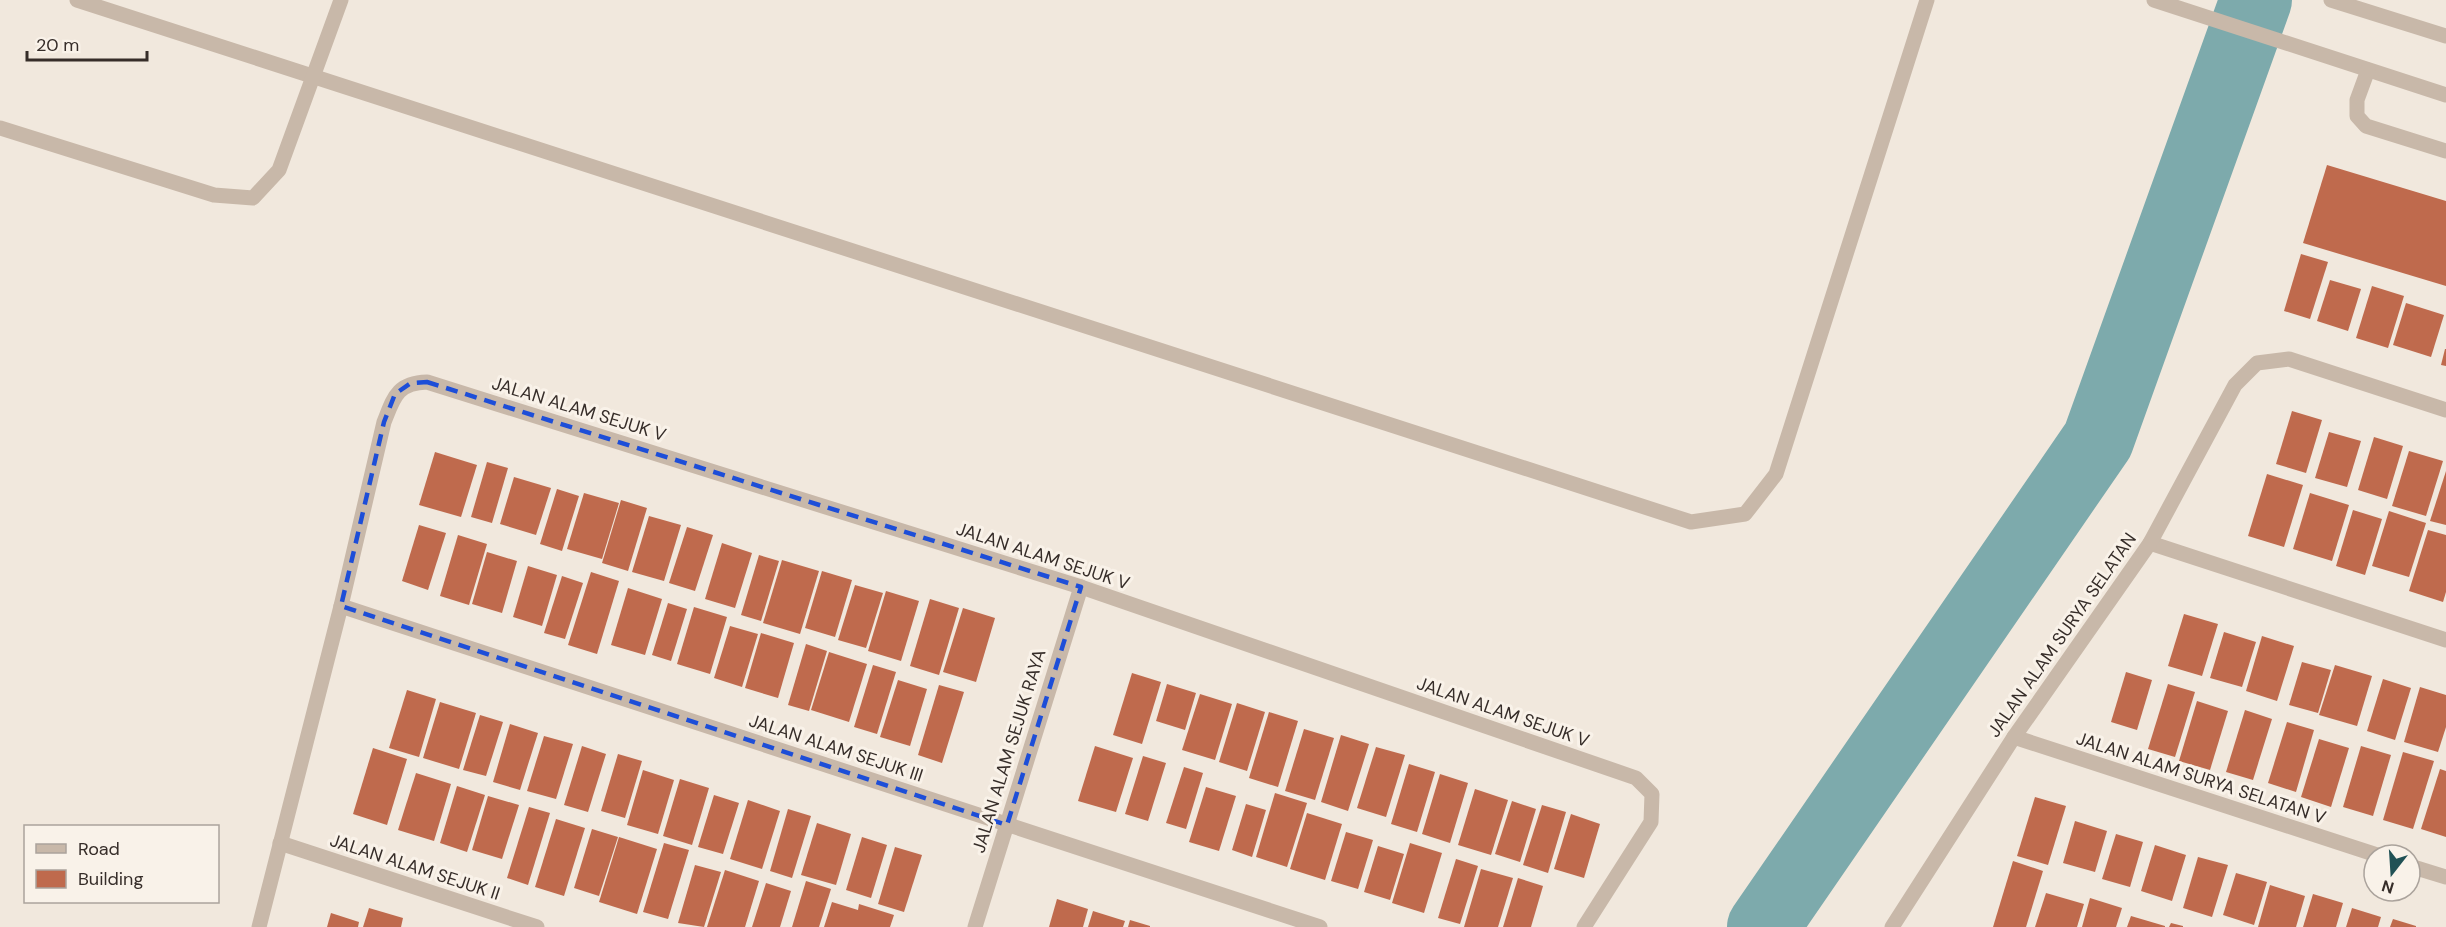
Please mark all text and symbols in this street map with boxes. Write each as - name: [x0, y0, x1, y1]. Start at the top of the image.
- scale bar: [27, 24, 147, 62]
- text: 20 m: [36, 33, 79, 57]
- street label: JALAN ALAM SEJUK V: [489, 371, 669, 447]
- street label: JALAN ALAM SEJUK V: [953, 517, 1133, 595]
- street label: JALAN ALAM SURYA SELATAN: [1982, 528, 2142, 742]
- street label: JALAN ALAM SEJUK RAYA: [967, 646, 1051, 856]
- street label: JALAN ALAM SEJUK V: [1413, 671, 1593, 753]
- street label: JALAN ALAM SEJUK III: [746, 709, 926, 787]
- street label: JALAN ALAM SURYA SELATAN V: [2073, 726, 2329, 830]
- legend: [24, 825, 219, 903]
- street label: JALAN ALAM SEJUK II: [327, 828, 503, 906]
- text: Road: [78, 837, 120, 861]
- north arrow: [2362, 843, 2422, 903]
- text: Building: [78, 867, 143, 891]
- text: N: [2379, 875, 2396, 899]

